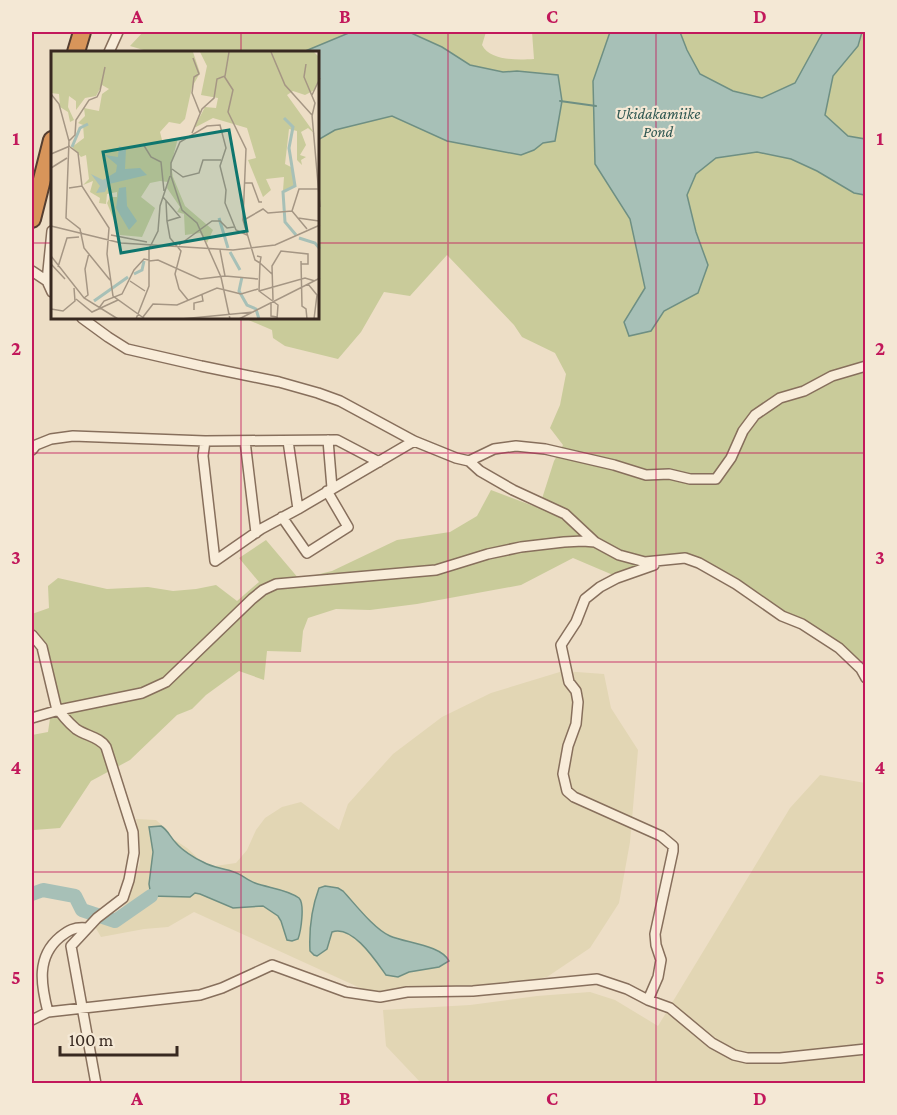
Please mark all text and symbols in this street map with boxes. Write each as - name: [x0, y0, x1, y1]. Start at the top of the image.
- text: A: [130, 5, 144, 27]
- text: B: [339, 5, 351, 27]
- text: C: [546, 5, 558, 27]
- text: D: [753, 5, 767, 27]
- inset map: [51, 51, 320, 320]
- water label: Ukidakamiike Pond: [616, 105, 700, 140]
- text: 1: [12, 127, 20, 149]
- text: 1: [876, 127, 884, 149]
- text: 2: [11, 337, 21, 359]
- text: 2: [875, 337, 885, 359]
- text: 3: [11, 546, 21, 568]
- text: 3: [875, 546, 885, 568]
- text: 4: [11, 756, 22, 778]
- text: 4: [875, 756, 886, 778]
- text: 5: [11, 966, 21, 988]
- text: 5: [875, 966, 885, 988]
- scale bar: [60, 1019, 177, 1057]
- text: 100 m: [69, 1030, 114, 1050]
- text: A: [130, 1087, 144, 1109]
- text: B: [339, 1087, 351, 1109]
- text: C: [546, 1087, 558, 1109]
- text: D: [753, 1087, 767, 1109]

